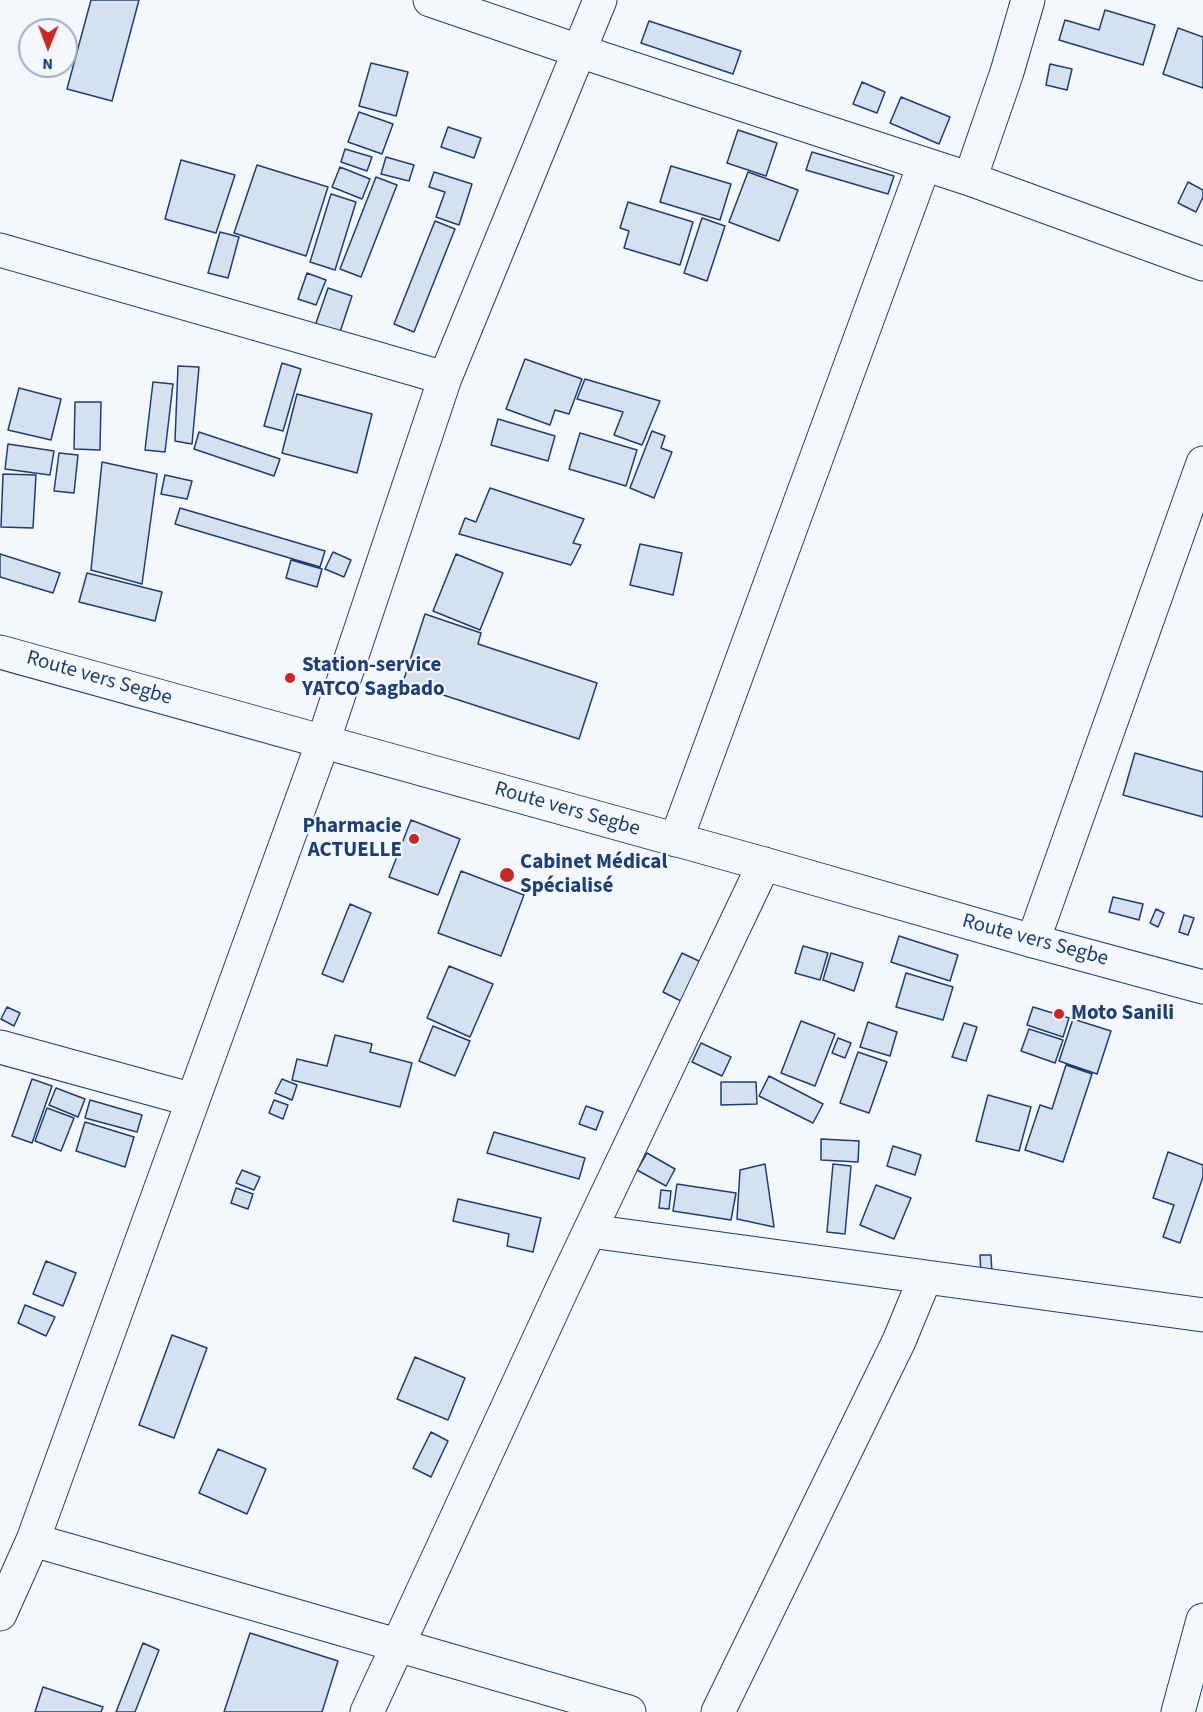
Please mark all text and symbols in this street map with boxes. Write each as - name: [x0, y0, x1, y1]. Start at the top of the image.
- north arrow: [18, 18, 78, 78]
- text: N: [42, 53, 53, 75]
- street label: Route vers Segbe: [23, 646, 175, 712]
- place label: Station-service YATCO Sagbado: [302, 653, 445, 703]
- marker: Station-service YATCO Sagbado: [283, 671, 297, 685]
- street label: Route vers Segbe: [491, 777, 643, 843]
- place label: Pharmacie ACTUELLE: [303, 814, 402, 864]
- marker: Pharmacie ACTUELLE: [407, 832, 421, 846]
- place label: Cabinet Médical Spécialisé: [520, 850, 667, 900]
- marker: Cabinet Médical Spécialisé: [498, 866, 516, 884]
- street label: Route vers Segbe: [959, 909, 1111, 973]
- place label: Moto Sanili: [1071, 1001, 1174, 1027]
- marker: Moto Sanili: [1052, 1007, 1066, 1021]

